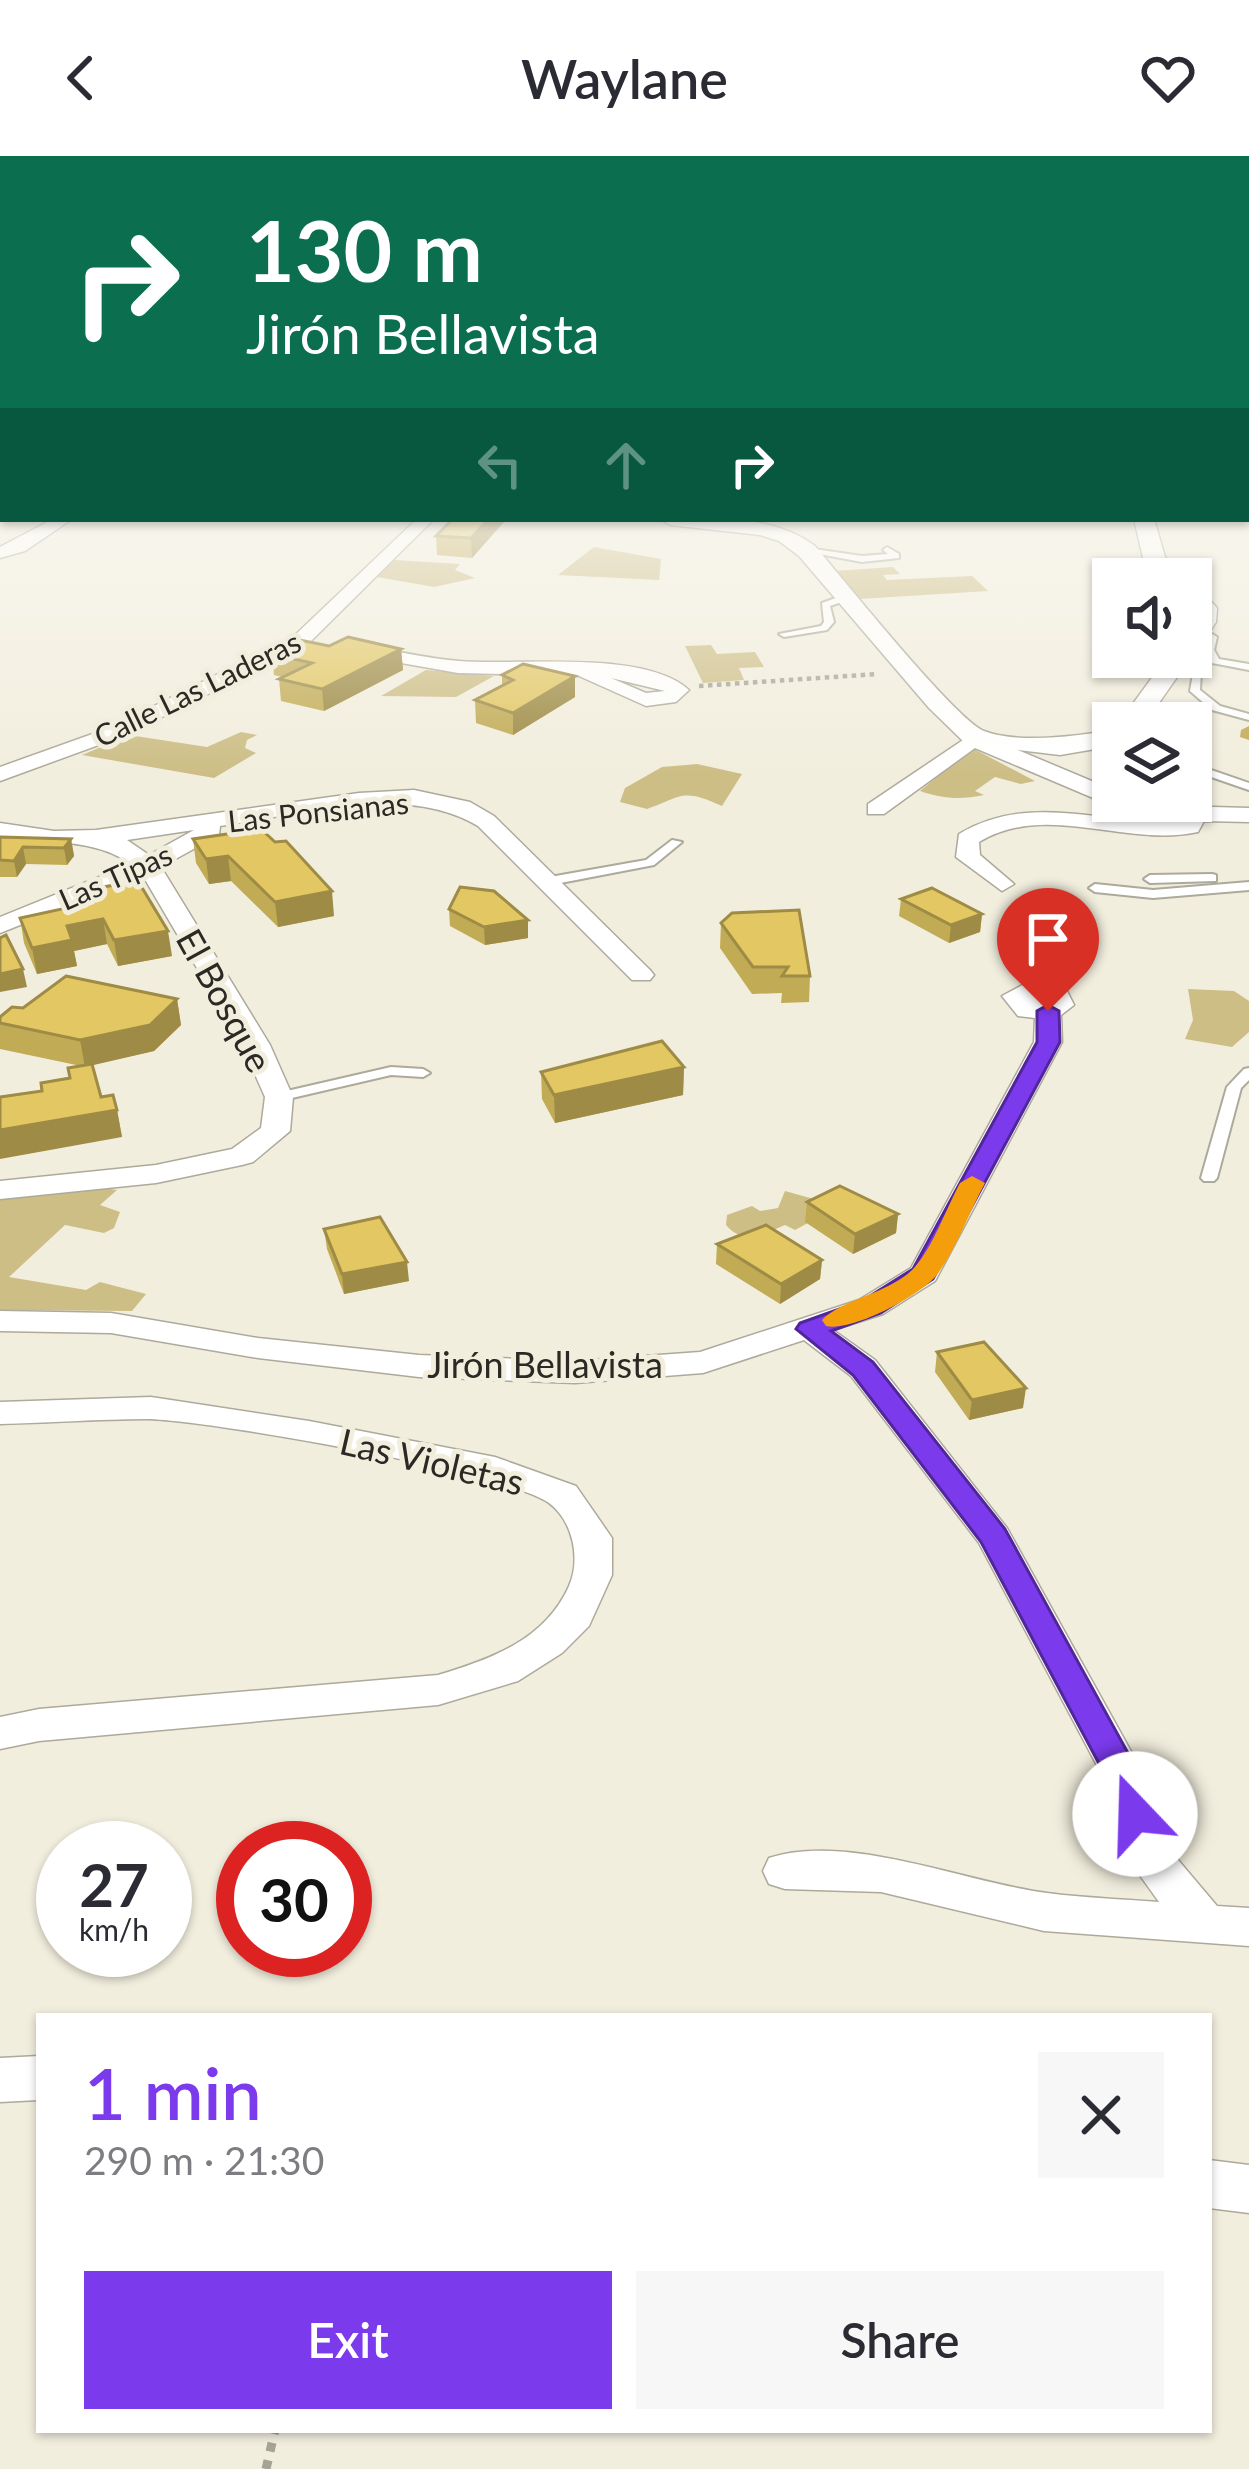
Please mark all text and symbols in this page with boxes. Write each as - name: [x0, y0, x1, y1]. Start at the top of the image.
- icon: back: [48, 45, 114, 111]
- icon: heart: [1135, 45, 1201, 111]
- text: Waylane: [521, 46, 728, 111]
- text: 130 m: [246, 199, 483, 300]
- icon: right: [48, 204, 204, 360]
- text: Jirón Bellavista: [246, 301, 600, 366]
- icon: left: [467, 432, 533, 498]
- icon: ahead: [593, 432, 659, 498]
- icon: right: [719, 432, 785, 498]
- map controls: [1092, 558, 1212, 822]
- button: sound: [1092, 558, 1212, 678]
- street label: Calle Las Laderas: [88, 622, 306, 754]
- button: layers: [1092, 702, 1212, 822]
- street label: Las Ponsianas: [226, 784, 410, 838]
- street label: Las Tipas: [53, 835, 177, 917]
- pin: [997, 888, 1099, 1011]
- icon: arrive: [1015, 906, 1081, 972]
- street label: El Bosque: [168, 921, 282, 1079]
- street label: Jirón Bellavista: [427, 1342, 663, 1386]
- street label: Las Violetas: [336, 1419, 528, 1503]
- position arrow: [1072, 1751, 1198, 1877]
- speed limit sign: 30: [216, 1821, 372, 1977]
- text: 27: [79, 1848, 149, 1920]
- text: km/h: [79, 1911, 149, 1947]
- text: 1 min: [84, 2049, 262, 2135]
- button: close: [1038, 2052, 1164, 2178]
- text: 290 m · 21:30: [84, 2137, 324, 2183]
- button: Exit: [84, 2271, 612, 2409]
- button: Share: [636, 2271, 1164, 2409]

